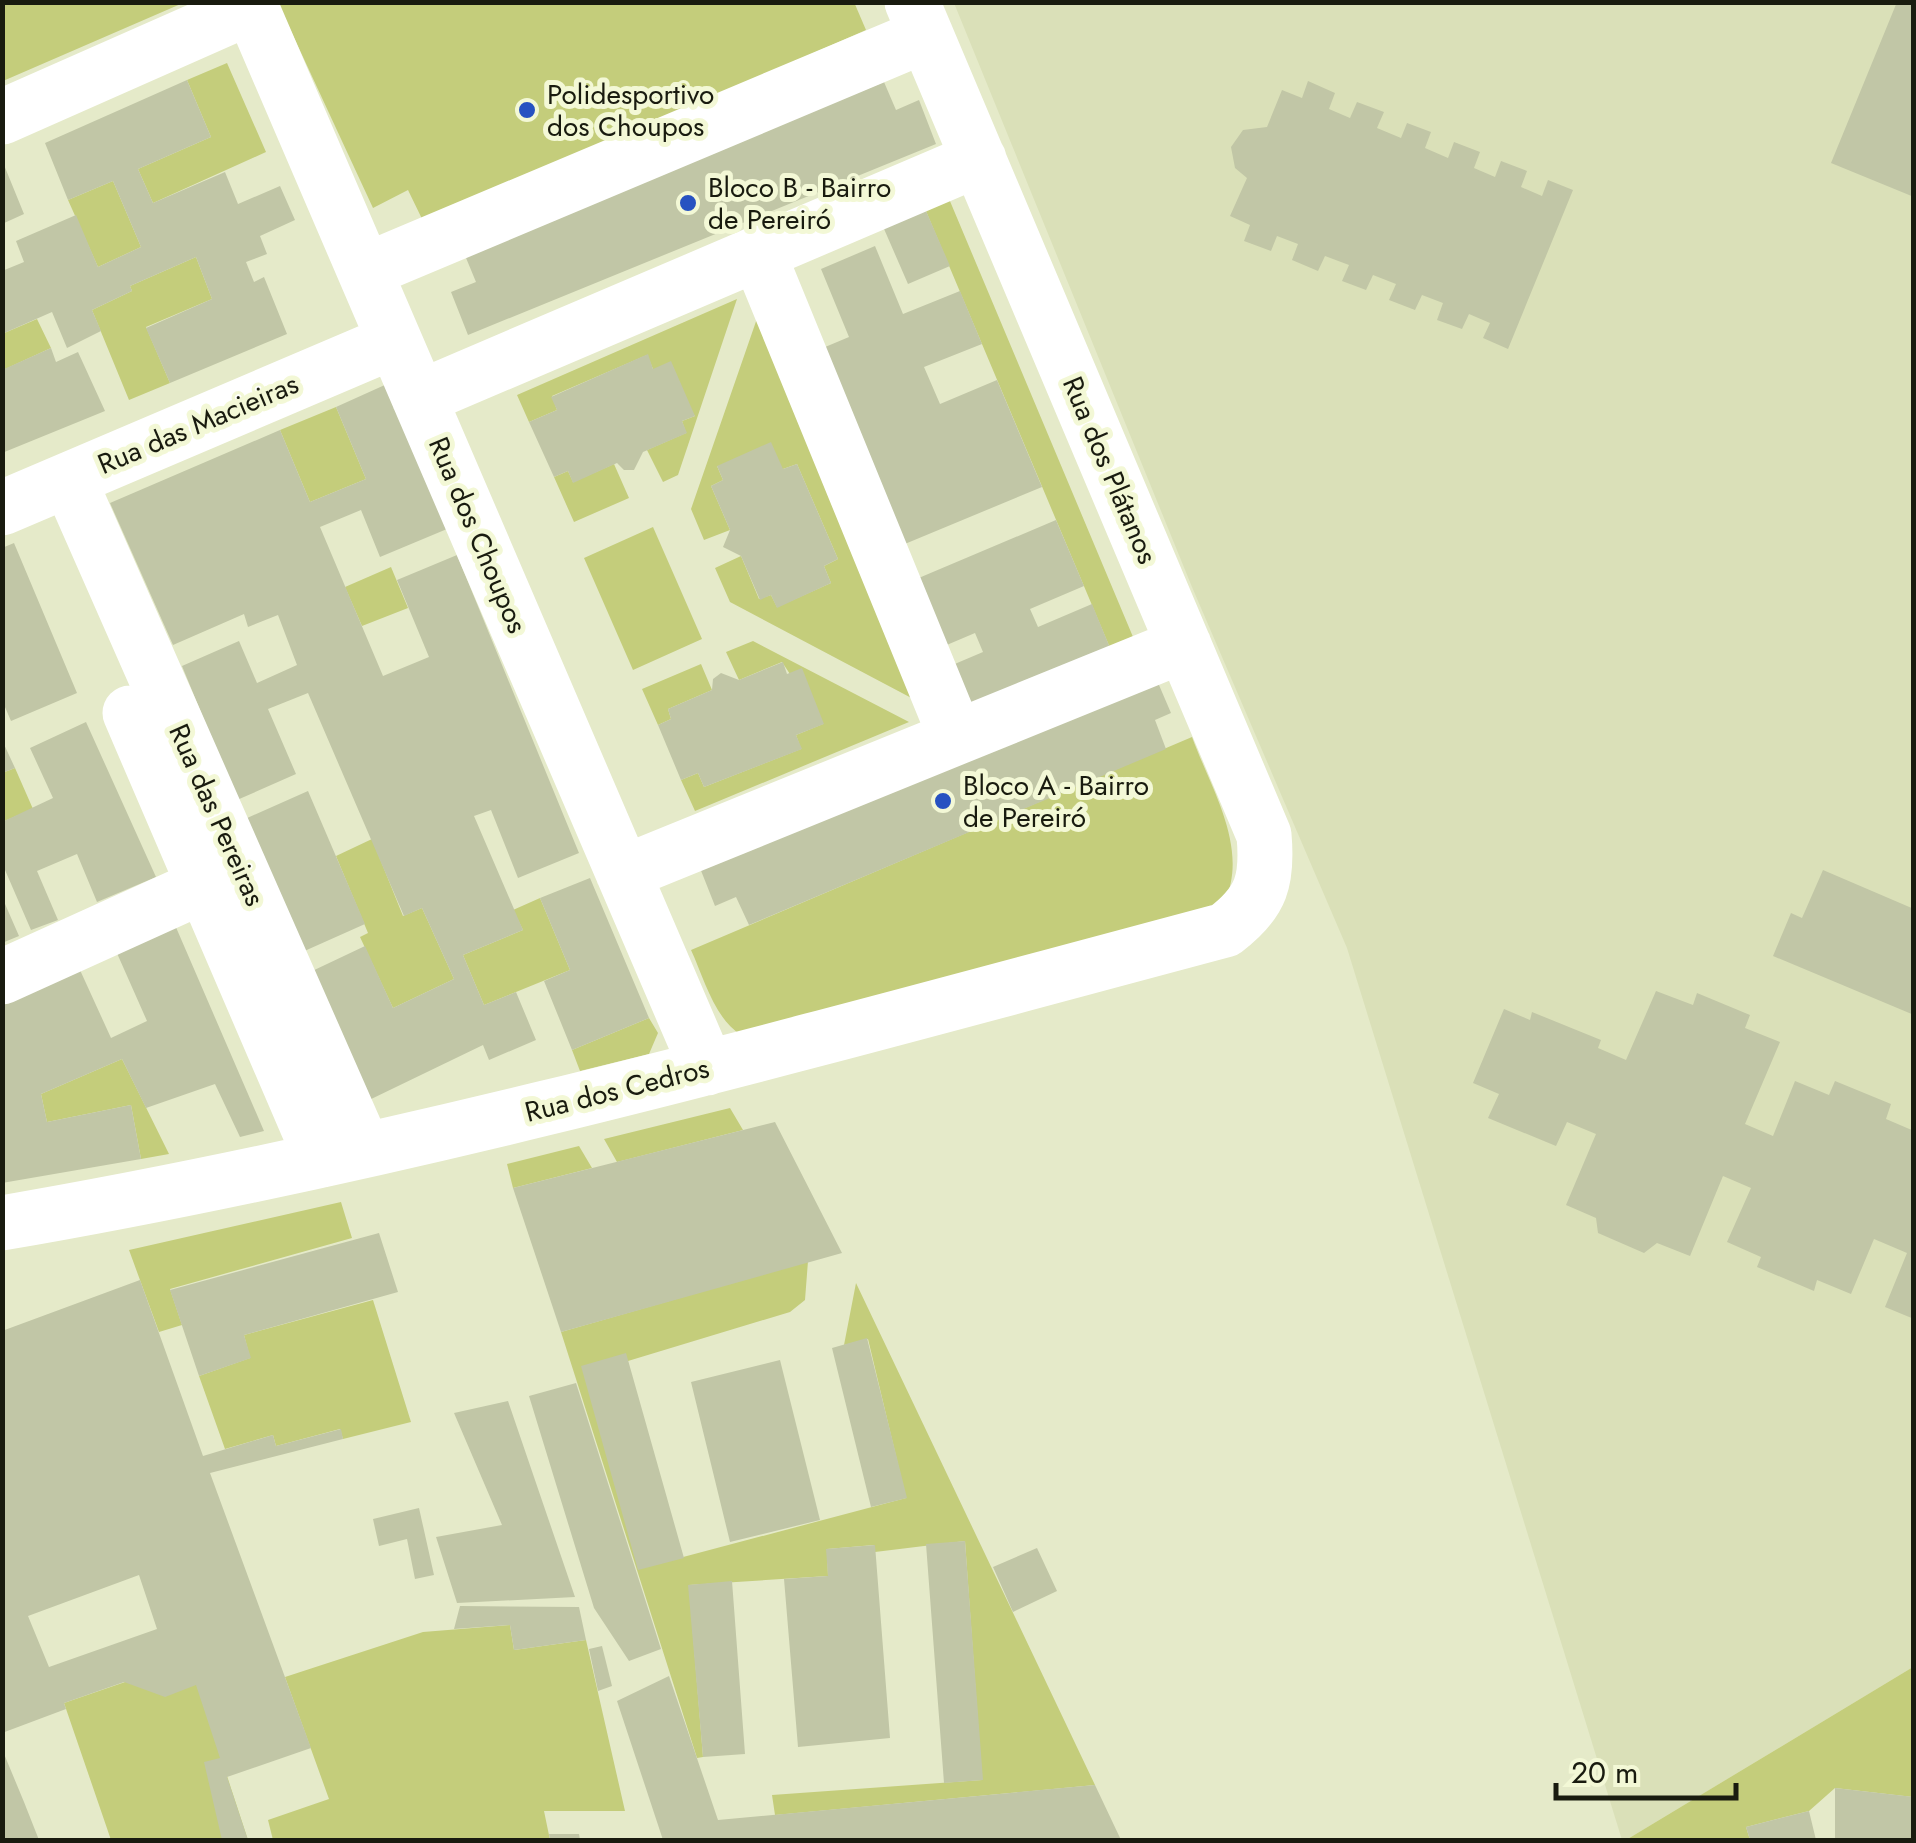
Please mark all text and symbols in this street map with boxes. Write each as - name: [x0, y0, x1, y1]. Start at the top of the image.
- place label: Polidesportivo dos Choupos: [547, 74, 714, 147]
- marker: Polidesportivo dos Choupos: [516, 99, 538, 121]
- place label: Bloco B - Bairro de Pereiró: [708, 167, 891, 240]
- marker: Bloco B - Bairro de Pereiró: [677, 192, 699, 214]
- street label: Rua das Macieiras: [91, 363, 305, 485]
- street label: Rua dos Plátanos: [1052, 370, 1168, 570]
- street label: Rua dos Choupos: [418, 431, 538, 639]
- street label: Rua das Pereiras: [159, 717, 275, 913]
- place label: Bloco A - Bairro de Pereiró: [963, 765, 1149, 838]
- marker: Bloco A - Bairro de Pereiró: [932, 790, 954, 812]
- street label: Rua dos Cedros: [521, 1047, 713, 1133]
- scale bar: [1556, 1738, 1736, 1800]
- text: 20 m: [1571, 1751, 1638, 1794]

